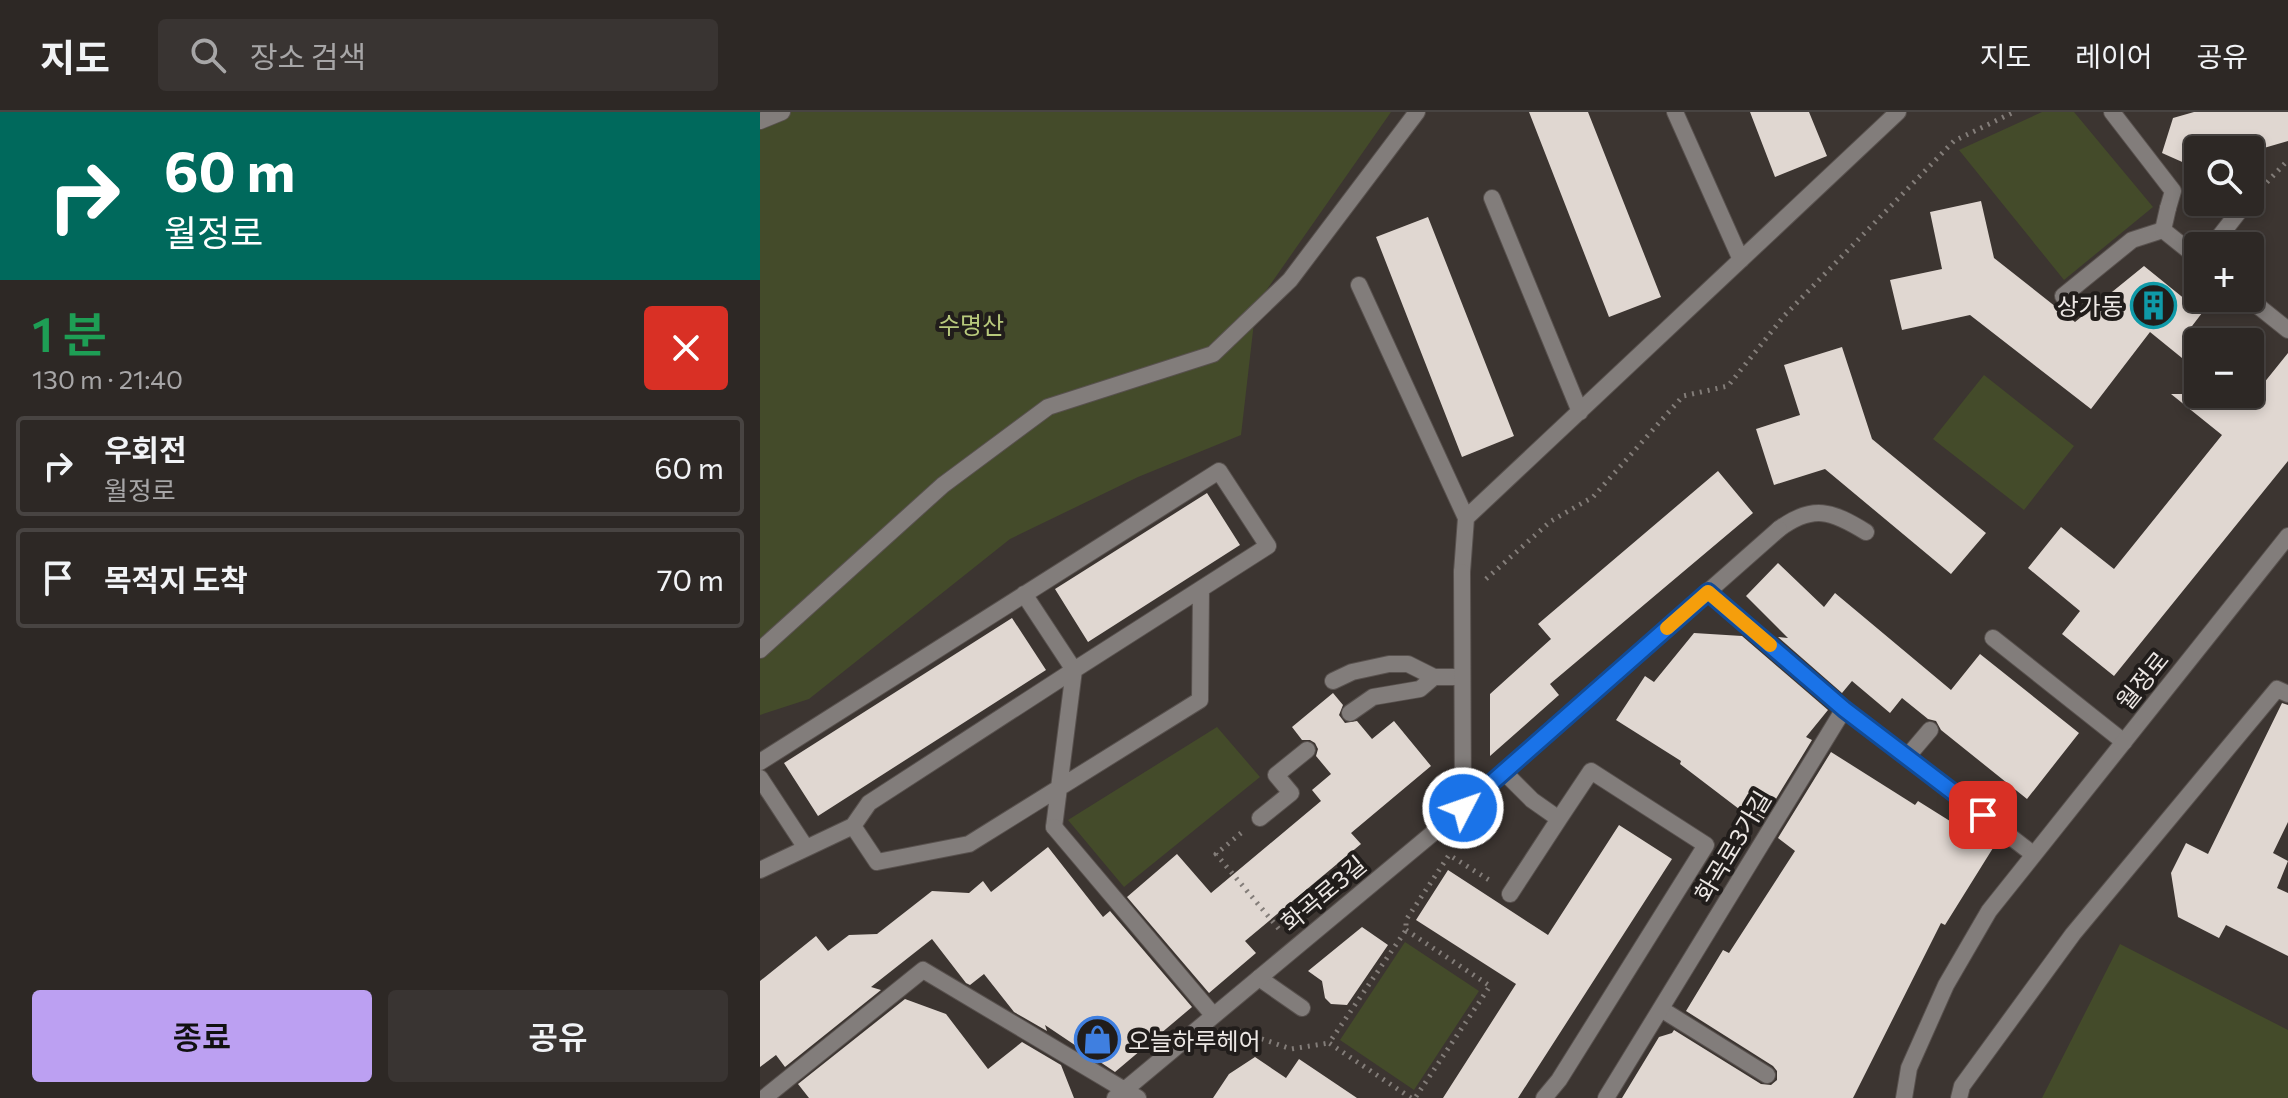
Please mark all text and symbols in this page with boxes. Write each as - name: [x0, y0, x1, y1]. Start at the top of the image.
- search box: [158, 19, 718, 91]
- text: 지도: [40, 33, 110, 80]
- icon: search: [186, 33, 230, 77]
- text: 장소 검색: [250, 37, 366, 74]
- text: 지도: [1980, 39, 2031, 73]
- text: 레이어: [2075, 39, 2152, 73]
- text: 공유: [2196, 39, 2248, 73]
- text: 60 m: [164, 135, 295, 204]
- map controls: [2184, 136, 2264, 408]
- button: search: [2184, 136, 2264, 216]
- icon: right: [32, 144, 136, 248]
- text: 월정로: [164, 209, 263, 253]
- button: +: [2184, 232, 2264, 312]
- building icon: 상가동: [2130, 281, 2178, 329]
- place label: 상가동: [2057, 291, 2123, 320]
- text: 1 분: [32, 303, 107, 362]
- button: close: [644, 306, 728, 390]
- park label: 수명산: [938, 310, 1004, 339]
- button: −: [2184, 328, 2264, 408]
- text: 130 m · 21:40: [32, 363, 183, 394]
- text: 우회전: [104, 430, 187, 467]
- icon: right: [36, 444, 80, 488]
- text: 60 m: [654, 448, 724, 485]
- text: 월정로: [104, 474, 176, 505]
- icon: arrive: [36, 556, 80, 600]
- text: 목적지 도착: [104, 560, 248, 597]
- text: 70 m: [657, 560, 724, 597]
- street label: 월정로: [2110, 645, 2174, 715]
- position arrow: [1421, 766, 1505, 850]
- pin: [1949, 781, 2017, 849]
- street label: 화곡로3가길: [1688, 785, 1776, 907]
- icon: arrive: [1961, 793, 2005, 837]
- street label: 화곡로3길: [1275, 849, 1371, 937]
- button: 종료: [32, 990, 372, 1082]
- button: 공유: [388, 990, 728, 1082]
- shop icon: 오늘하루헤어: [1073, 1016, 1121, 1064]
- place label: 오늘하루헤어: [1128, 1026, 1260, 1055]

